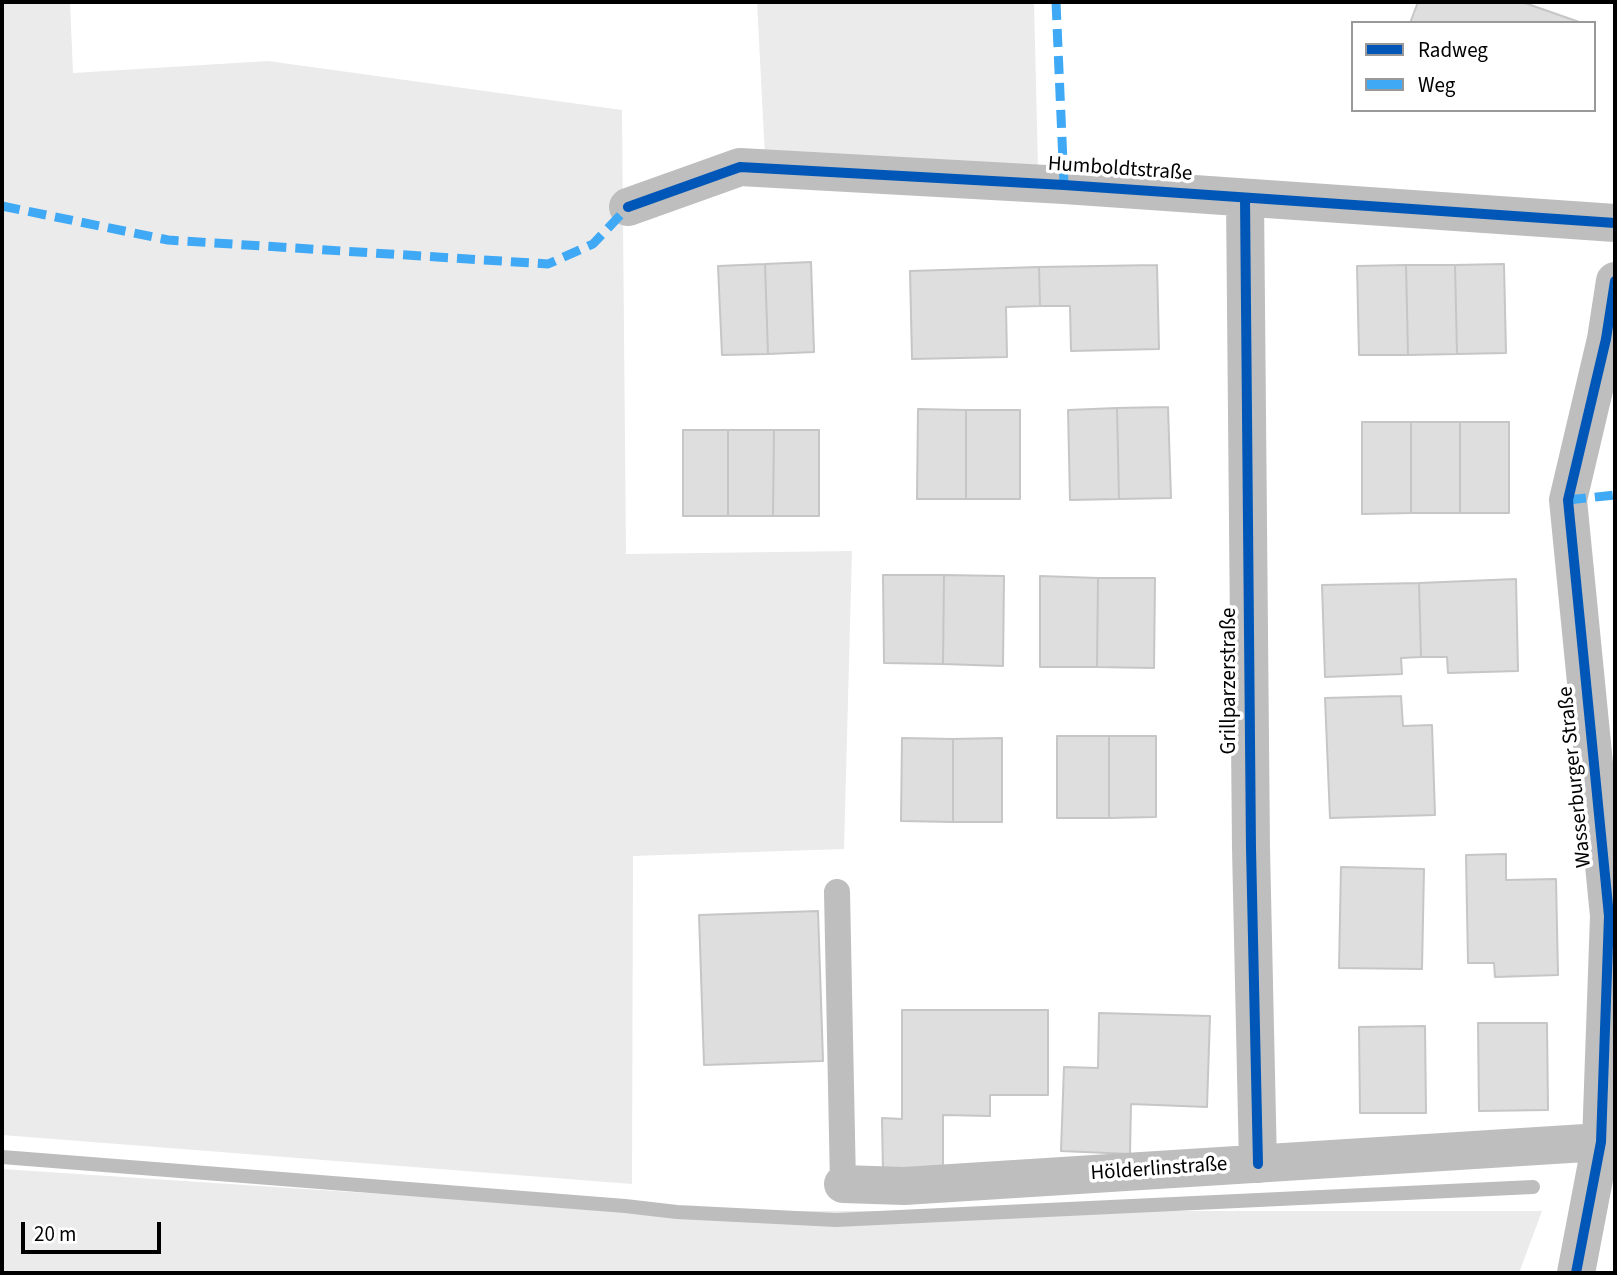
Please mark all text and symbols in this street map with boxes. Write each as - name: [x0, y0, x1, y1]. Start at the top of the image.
- legend: [1351, 21, 1596, 112]
- text: Radweg: [1418, 35, 1488, 65]
- text: Weg: [1418, 70, 1455, 100]
- street label: Humboldtstraße: [1047, 152, 1193, 188]
- street label: Grillparzerstraße: [1217, 608, 1243, 754]
- street label: Wasserburger Straße: [1554, 685, 1598, 869]
- street label: Hölderlinstraße: [1090, 1153, 1228, 1187]
- scale bar: [24, 1208, 164, 1252]
- text: 20 m: [34, 1219, 76, 1249]

